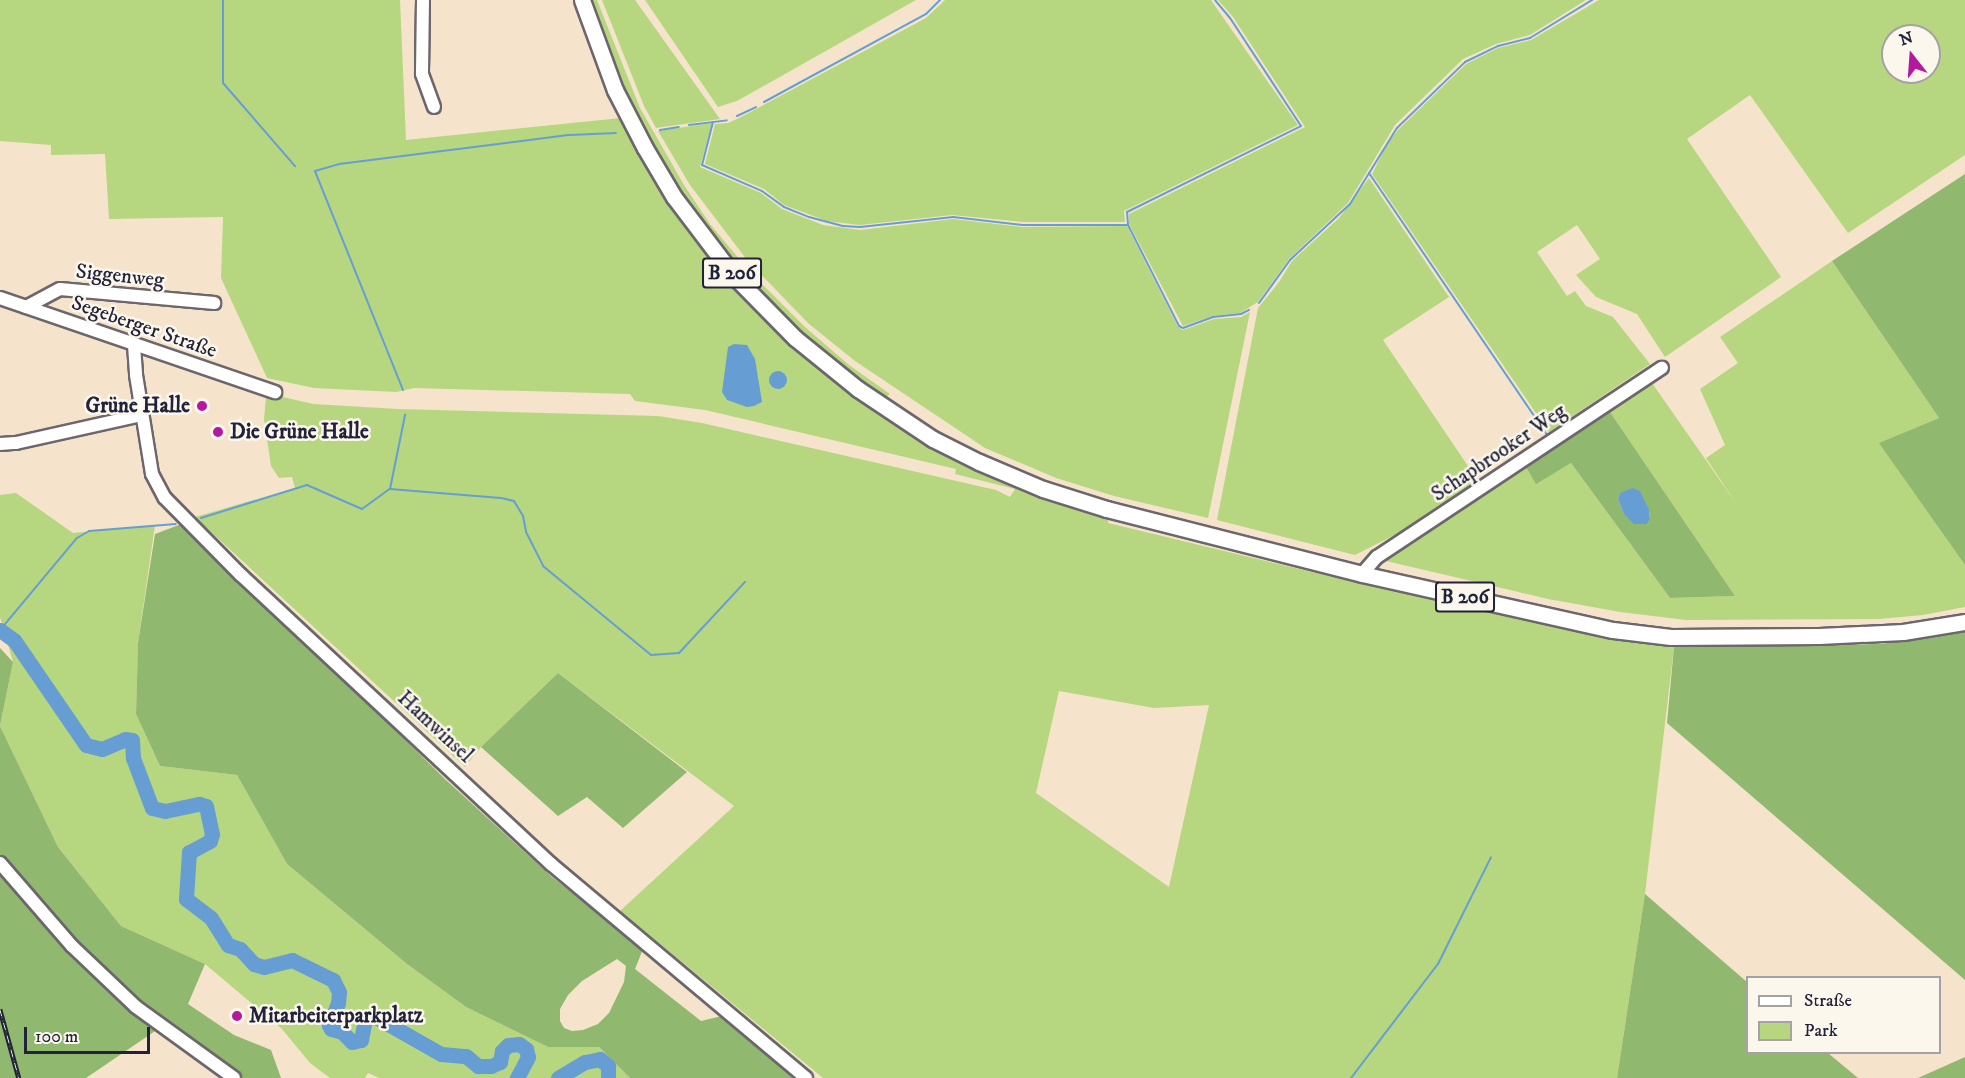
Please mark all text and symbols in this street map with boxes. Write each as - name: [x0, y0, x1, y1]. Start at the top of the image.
- north arrow: [1881, 24, 1941, 84]
- text: N: [1897, 27, 1916, 50]
- road number: B 206: [702, 256, 762, 290]
- street label: Siggenweg: [75, 259, 165, 293]
- street label: Segeberger Straße: [68, 290, 220, 364]
- place label: Grüne Halle: [85, 393, 190, 419]
- marker: Grüne Halle: [195, 399, 209, 413]
- street label: Schapbrooker Weg: [1427, 399, 1571, 507]
- place label: Die Grüne Halle: [230, 419, 369, 445]
- marker: Die Grüne Halle: [211, 425, 225, 439]
- road number: B 206: [1435, 580, 1495, 614]
- street label: Hamwinsel: [392, 686, 478, 768]
- legend: [1746, 976, 1941, 1054]
- text: Straße: [1804, 990, 1852, 1012]
- place label: Mitarbeiterparkplatz: [249, 1003, 423, 1029]
- marker: Mitarbeiterparkplatz: [230, 1009, 244, 1023]
- scale bar: [27, 1015, 153, 1053]
- text: Park: [1804, 1020, 1838, 1042]
- text: 100 m: [35, 1026, 78, 1048]

